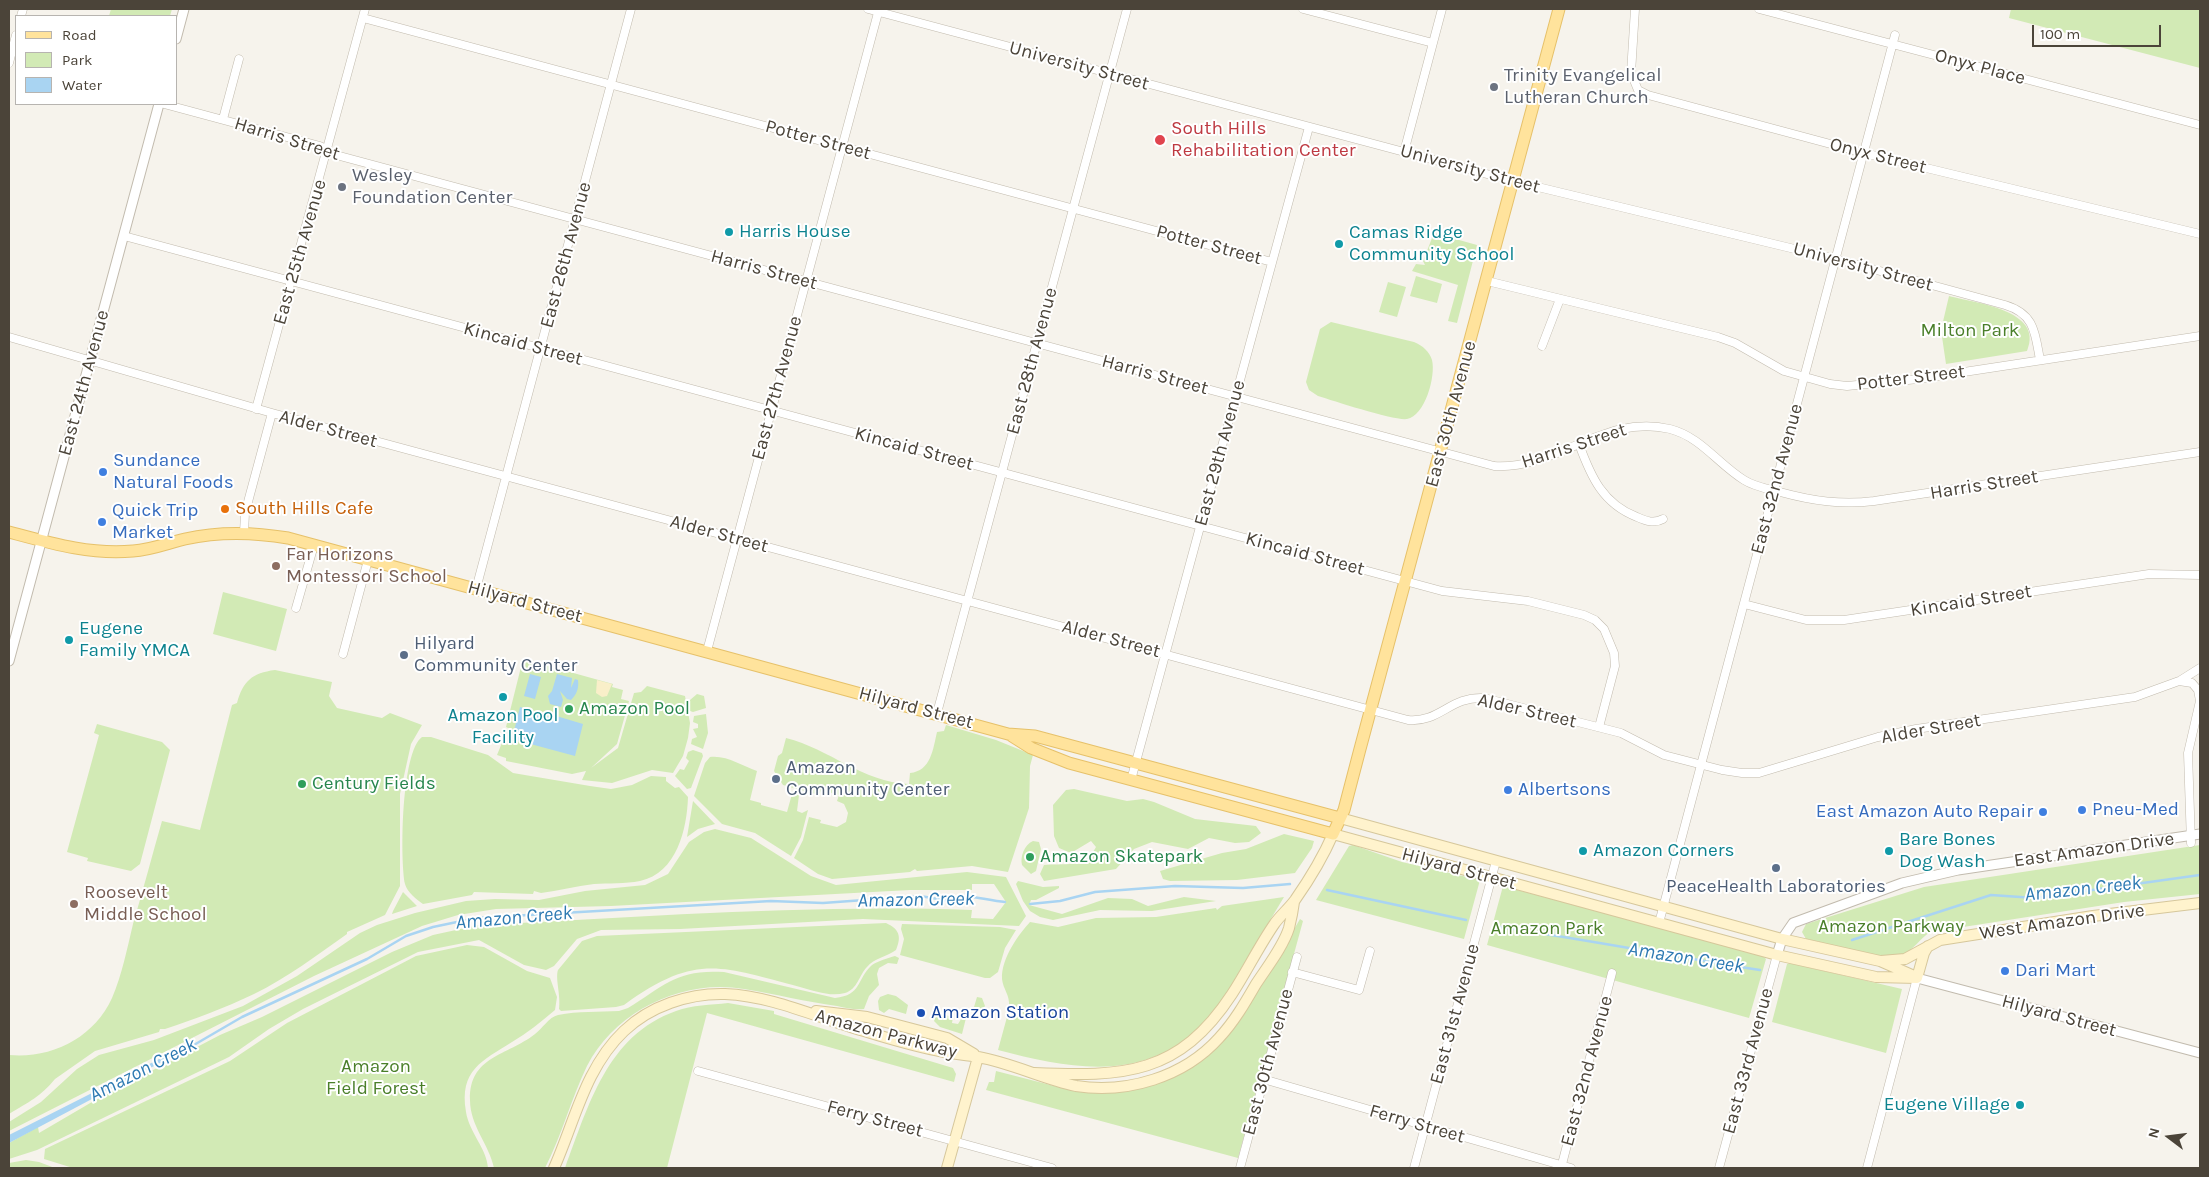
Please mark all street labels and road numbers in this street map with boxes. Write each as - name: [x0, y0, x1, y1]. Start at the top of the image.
- street label: University Street: [1006, 36, 1152, 96]
- street label: Onyx Place: [1932, 44, 2028, 90]
- street label: Harris Street: [231, 112, 343, 166]
- street label: Potter Street: [763, 115, 873, 165]
- street label: Onyx Street: [1827, 133, 1929, 179]
- street label: University Street: [1397, 139, 1543, 199]
- street label: East 25th Avenue: [268, 177, 332, 327]
- street label: East 26th Avenue: [536, 179, 596, 331]
- street label: Potter Street: [1154, 220, 1264, 270]
- street label: University Street: [1790, 237, 1936, 297]
- street label: Harris Street: [708, 245, 820, 295]
- street label: East 28th Avenue: [1001, 285, 1063, 437]
- street label: East 24th Avenue: [54, 308, 114, 458]
- street label: East 27th Avenue: [747, 313, 807, 463]
- street label: Kincaid Street: [461, 317, 585, 371]
- street label: East 30th Avenue: [1420, 338, 1482, 490]
- street label: Harris Street: [1099, 350, 1211, 400]
- street label: Potter Street: [1856, 360, 1966, 396]
- street label: East 29th Avenue: [1190, 377, 1250, 529]
- street label: East 32nd Avenue: [1746, 401, 1808, 557]
- street label: Alder Street: [276, 405, 380, 453]
- street label: Harris Street: [1519, 418, 1629, 474]
- street label: Kincaid Street: [852, 422, 976, 476]
- street label: Harris Street: [1928, 465, 2040, 505]
- street label: Alder Street: [667, 510, 771, 558]
- street label: Kincaid Street: [1243, 527, 1367, 581]
- street label: Hilyard Street: [465, 576, 585, 628]
- street label: Kincaid Street: [1909, 580, 2033, 622]
- street label: Alder Street: [1059, 615, 1163, 663]
- street label: Hilyard Street: [856, 682, 976, 734]
- street label: Alder Street: [1475, 689, 1579, 733]
- street label: Alder Street: [1879, 709, 1983, 749]
- street label: East Amazon Drive: [2012, 827, 2176, 873]
- street label: Hilyard Street: [1399, 843, 1519, 895]
- street label: West Amazon Drive: [1978, 899, 2146, 945]
- street label: East 31st Avenue: [1425, 941, 1485, 1087]
- street label: East 33rd Avenue: [1718, 985, 1778, 1137]
- street label: East 30th Avenue: [1237, 986, 1299, 1138]
- street label: Hilyard Street: [1999, 990, 2119, 1042]
- street label: East 32nd Avenue: [1556, 993, 1618, 1149]
- street label: Amazon Parkway: [812, 1004, 960, 1064]
- street label: Ferry Street: [825, 1095, 925, 1143]
- street label: Ferry Street: [1367, 1099, 1467, 1149]

